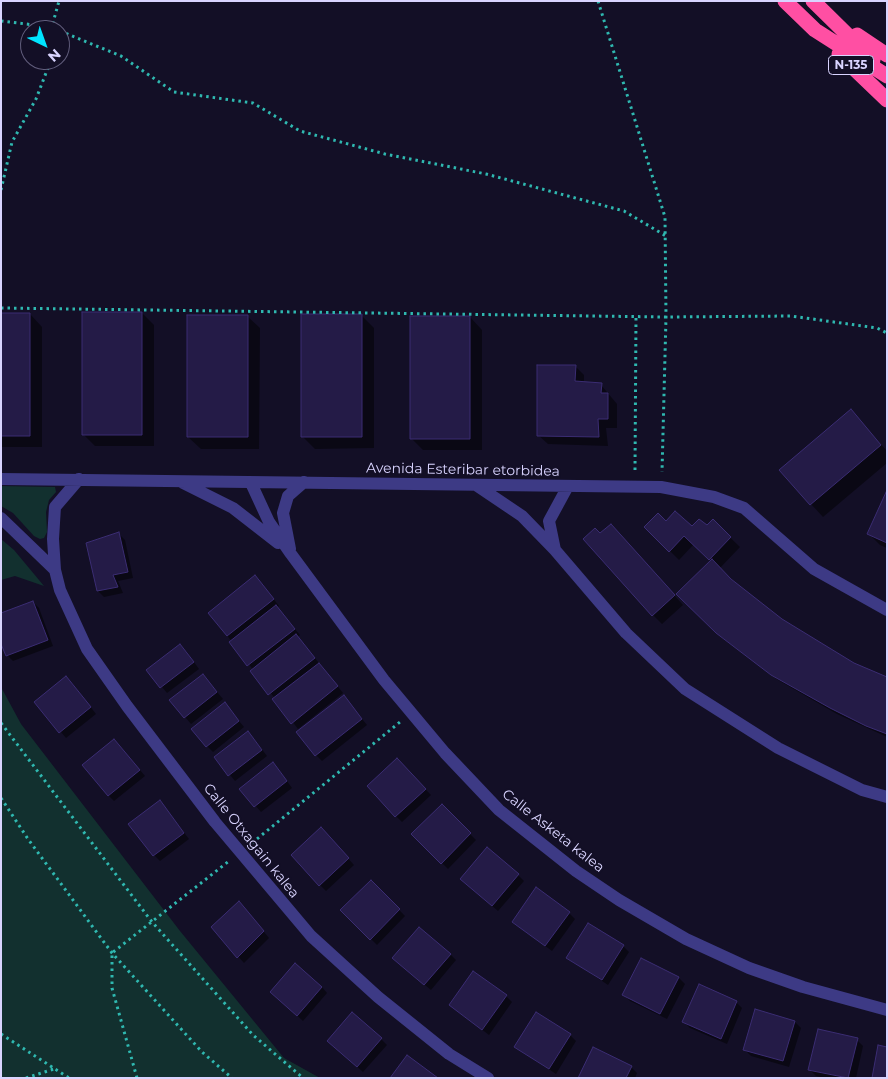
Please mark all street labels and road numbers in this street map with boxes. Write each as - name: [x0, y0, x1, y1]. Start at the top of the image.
- road number: N-135: [828, 56, 874, 74]
- street label: Avenida Esteribar etorbidea: [366, 460, 560, 480]
- street label: Calle Otxagain kalea: [200, 780, 302, 902]
- street label: Calle Asketa kalea: [499, 786, 607, 876]

